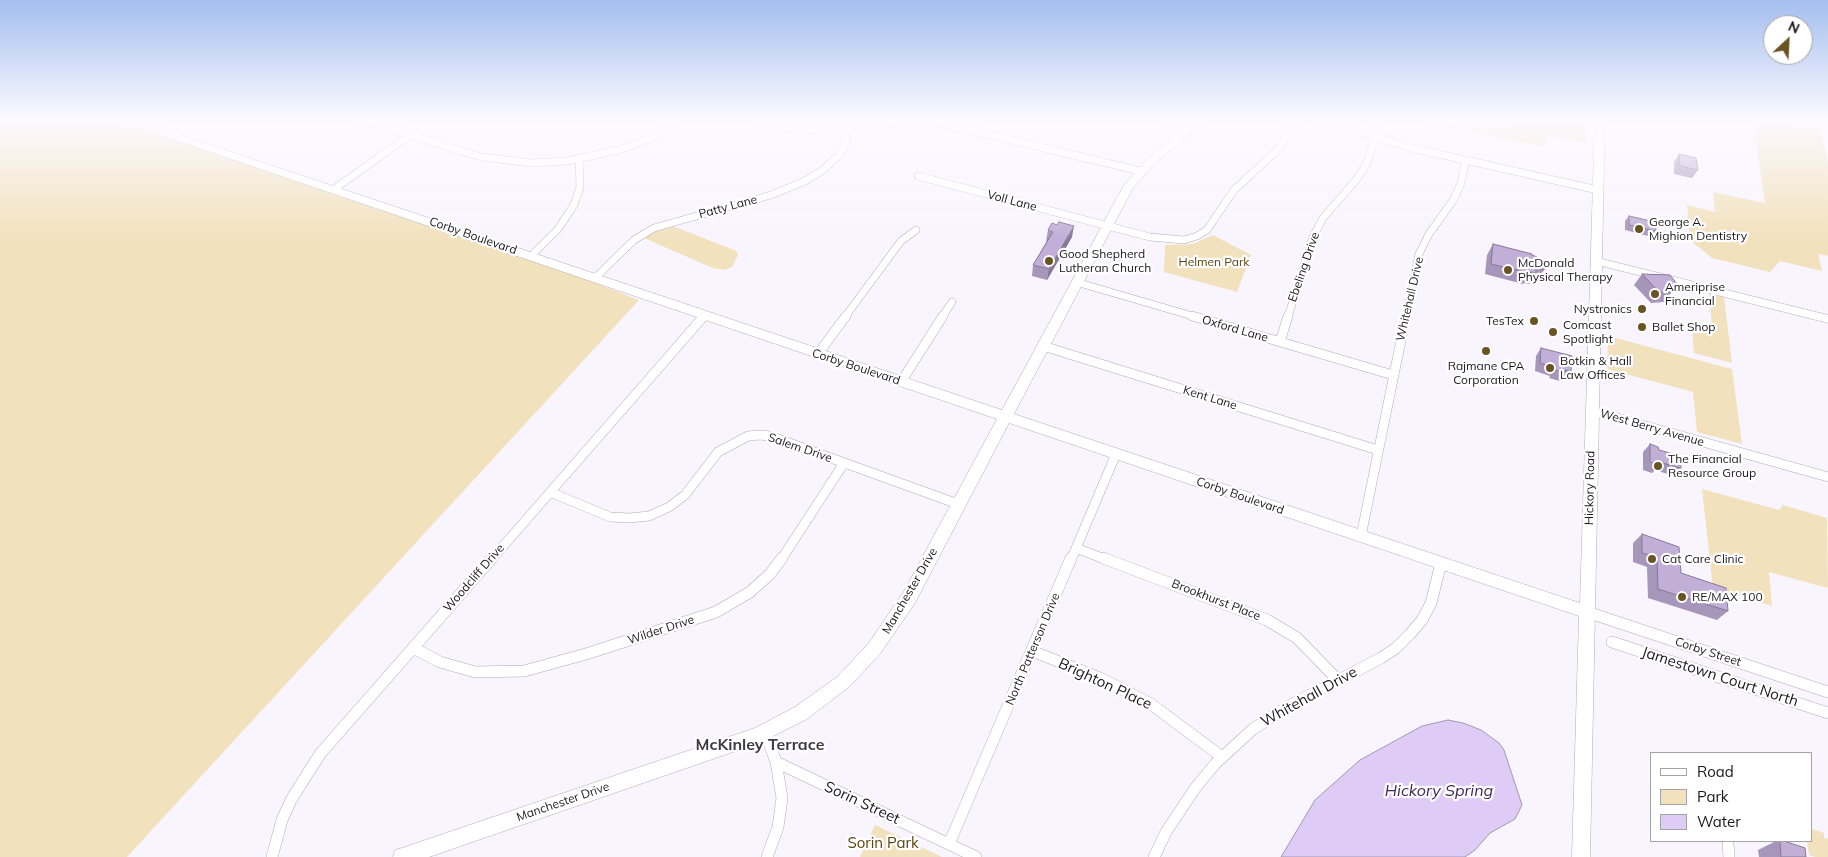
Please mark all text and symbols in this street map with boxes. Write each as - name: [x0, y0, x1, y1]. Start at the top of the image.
- north arrow: [1763, 15, 1813, 65]
- text: N: [1785, 17, 1803, 38]
- street label: Voll Lane: [986, 187, 1038, 215]
- street label: Patty Lane: [697, 192, 759, 222]
- street label: Corby Boulevard: [427, 214, 519, 258]
- place label: George A. Mighion Dentistry: [1649, 215, 1747, 243]
- marker: George A. Mighion Dentistry: [1633, 223, 1645, 235]
- street label: Ebeling Drive: [1285, 230, 1323, 304]
- place label: Good Shepherd Lutheran Church: [1059, 247, 1151, 275]
- marker: Good Shepherd Lutheran Church: [1043, 255, 1055, 267]
- park label: Helmen Park: [1178, 255, 1250, 269]
- street label: Whitehall Drive: [1393, 256, 1427, 342]
- place label: McDonald Physical Therapy: [1518, 256, 1613, 284]
- marker: McDonald Physical Therapy: [1502, 264, 1514, 276]
- place label: Ameriprise Financial: [1665, 280, 1725, 308]
- marker: Ameriprise Financial: [1649, 288, 1661, 300]
- place label: Nystronics: [1574, 302, 1632, 316]
- marker: Nystronics: [1636, 303, 1648, 315]
- street label: Oxford Lane: [1200, 313, 1270, 345]
- place label: TesTex: [1486, 314, 1524, 328]
- marker: TesTex: [1528, 315, 1540, 327]
- place label: Comcast Spotlight: [1563, 318, 1613, 346]
- place label: Ballet Shop: [1652, 320, 1715, 334]
- marker: Ballet Shop: [1636, 321, 1648, 333]
- marker: Comcast Spotlight: [1547, 326, 1559, 338]
- marker: Rajmane CPA Corporation: [1480, 345, 1492, 357]
- street label: Corby Boulevard: [810, 346, 902, 388]
- place label: Botkin & Hall Law Offices: [1560, 354, 1632, 382]
- place label: Rajmane CPA Corporation: [1448, 359, 1524, 387]
- marker: Botkin & Hall Law Offices: [1544, 362, 1556, 374]
- street label: Kent Lane: [1181, 383, 1239, 413]
- street label: West Berry Avenue: [1598, 406, 1706, 450]
- street label: Salem Drive: [766, 430, 834, 466]
- street label: Hickory Road: [1582, 451, 1598, 525]
- place label: The Financial Resource Group: [1668, 452, 1756, 480]
- marker: The Financial Resource Group: [1652, 460, 1664, 472]
- street label: Corby Boulevard: [1194, 474, 1286, 518]
- street label: Woodcliff Drive: [441, 541, 507, 615]
- street label: Manchester Drive: [879, 545, 941, 637]
- place label: Cat Care Clinic: [1662, 552, 1743, 566]
- marker: Cat Care Clinic: [1646, 553, 1658, 565]
- street label: Brookhurst Place: [1170, 576, 1262, 624]
- place label: RE/MAX 100: [1692, 590, 1763, 604]
- street label: North Patterson Drive: [1003, 591, 1063, 707]
- marker: RE/MAX 100: [1676, 591, 1688, 603]
- street label: Wilder Drive: [626, 612, 696, 648]
- street label: Corby Street: [1673, 635, 1743, 669]
- street label: Jamestown Court North: [1639, 643, 1801, 711]
- street label: Brighton Place: [1055, 654, 1155, 714]
- street label: Whitehall Drive: [1258, 663, 1360, 731]
- district label: McKinley Terrace: [696, 735, 824, 755]
- legend: [1650, 752, 1813, 842]
- text: Road: [1697, 762, 1734, 781]
- street label: Sorin Street: [821, 778, 903, 828]
- street label: Manchester Drive: [515, 779, 611, 825]
- water label: Hickory Spring: [1385, 781, 1493, 801]
- text: Park: [1697, 787, 1729, 806]
- text: Water: [1697, 812, 1741, 831]
- park label: Sorin Park: [847, 834, 919, 852]

